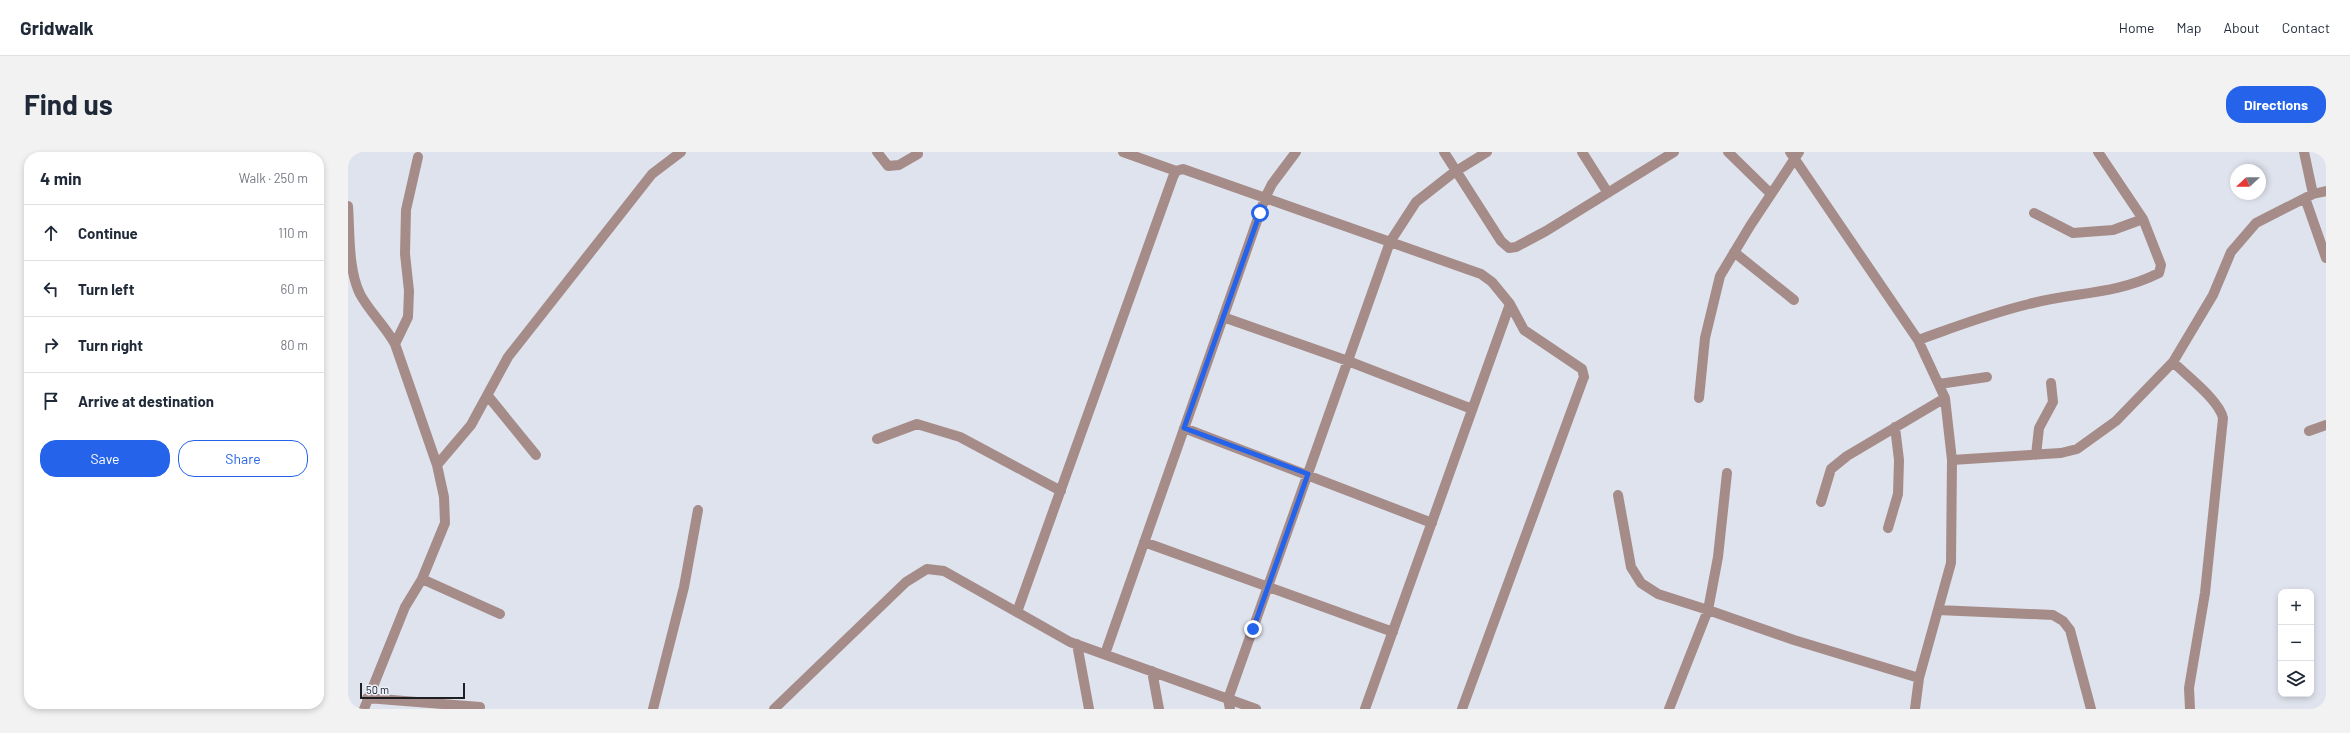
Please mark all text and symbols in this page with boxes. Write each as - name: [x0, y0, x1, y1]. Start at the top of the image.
- text: Gridwalk: [20, 16, 94, 39]
- text: Home: [2119, 19, 2155, 36]
- text: Map: [2177, 19, 2201, 36]
- text: About: [2223, 19, 2260, 36]
- text: Contact: [2282, 19, 2330, 36]
- button: Directions: [2226, 86, 2326, 123]
- text: Find us: [24, 87, 113, 121]
- north arrow: [2230, 164, 2266, 200]
- text: 4 min: [40, 168, 82, 188]
- text: Walk · 250 m: [239, 170, 308, 186]
- route start: [1251, 204, 1269, 222]
- icon: ahead: [40, 222, 62, 244]
- text: Continue: [78, 224, 138, 242]
- text: 110 m: [278, 225, 308, 241]
- icon: left: [40, 278, 62, 300]
- text: Turn left: [78, 280, 134, 298]
- text: 60 m: [281, 281, 308, 297]
- icon: right: [40, 334, 62, 356]
- text: Turn right: [78, 336, 143, 354]
- text: 80 m: [281, 337, 308, 353]
- icon: arrive: [40, 390, 62, 412]
- text: Arrive at destination: [78, 392, 214, 410]
- button: Save: [40, 440, 170, 477]
- button: Share: [178, 440, 308, 477]
- map controls: [2278, 589, 2314, 697]
- button: +: [2278, 589, 2314, 625]
- route end: [1244, 620, 1262, 638]
- button: −: [2278, 625, 2314, 661]
- button: layers: [2278, 661, 2314, 697]
- scale bar: [360, 681, 465, 700]
- text: 50 m: [366, 683, 389, 696]

